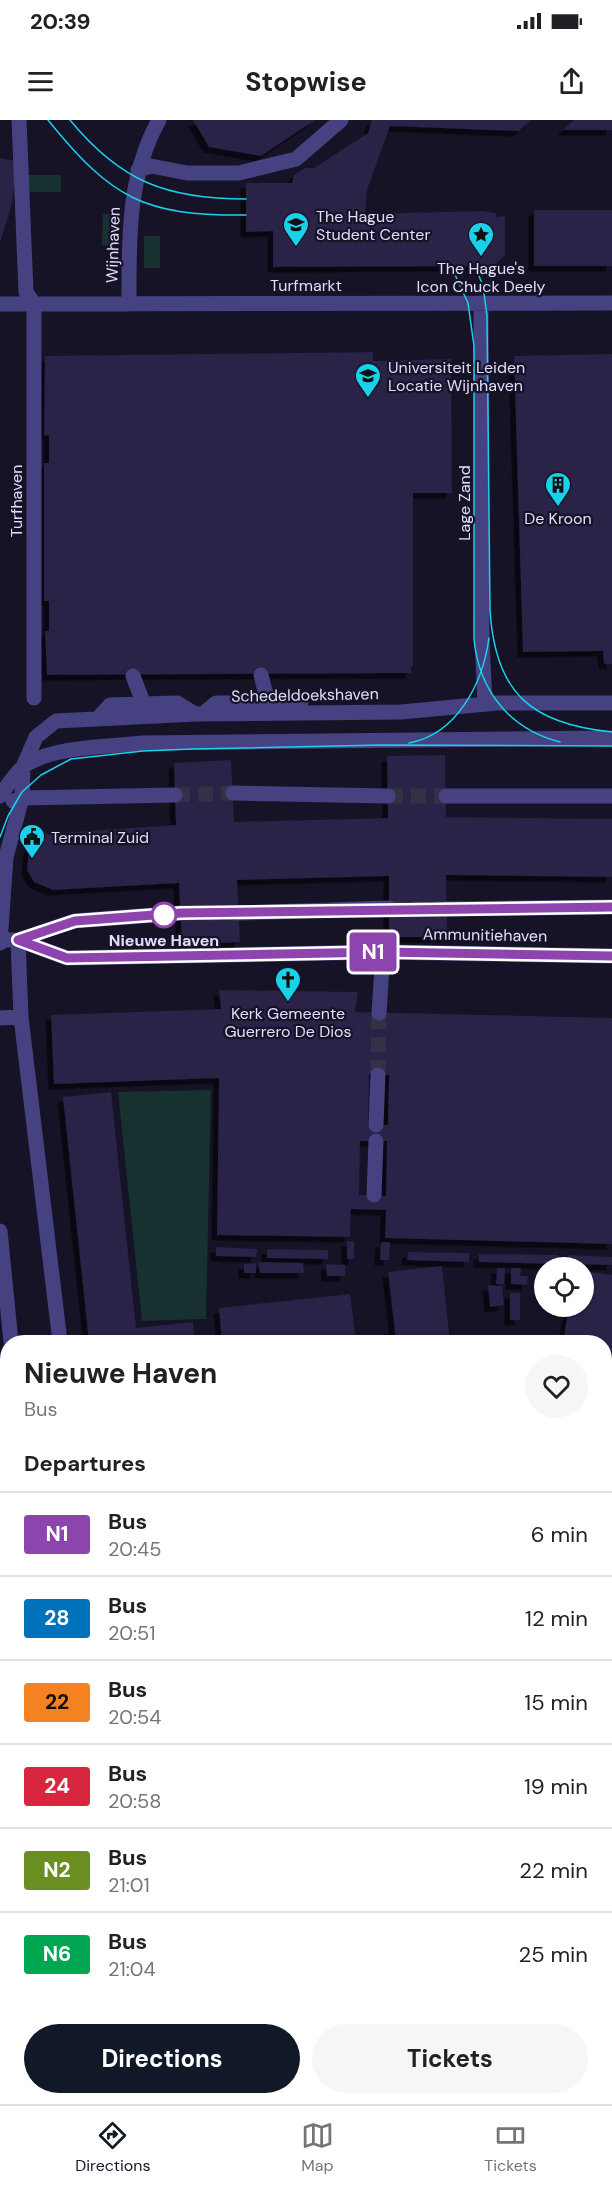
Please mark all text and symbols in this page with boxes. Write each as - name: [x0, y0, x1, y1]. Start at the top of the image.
- text: 20:39: [30, 7, 90, 36]
- text: Stopwise: [245, 64, 367, 99]
- icon: menu: [24, 65, 57, 98]
- icon: share: [555, 65, 588, 98]
- place label: The Hague Student Center: [316, 206, 430, 245]
- street label: Wijnhaven: [101, 207, 125, 283]
- school or university icon: The Hague Student Center: [281, 210, 311, 248]
- place icon: The Hague's Icon Chuck Deely: [466, 220, 496, 258]
- place label: The Hague's Icon Chuck Deely: [417, 258, 545, 297]
- street label: Turfmarkt: [270, 275, 342, 296]
- place label: Universiteit Leiden Locatie Wijnhaven: [388, 357, 525, 396]
- school or university icon: Universiteit Leiden Locatie Wijnhaven: [353, 361, 383, 399]
- street label: Turfhaven: [6, 465, 27, 537]
- street label: Lage Zand: [454, 465, 475, 541]
- building icon: De Kroon: [543, 470, 573, 508]
- place label: De Kroon: [524, 508, 592, 529]
- street label: Schedeldoekshaven: [231, 683, 379, 707]
- public building icon: Terminal Zuid: [17, 822, 47, 860]
- place label: Terminal Zuid: [51, 827, 149, 848]
- marker: Nieuwe Haven: [151, 902, 177, 928]
- street label: Ammunitiehaven: [423, 923, 547, 947]
- place label: Nieuwe Haven: [109, 930, 219, 951]
- line badge: N1: [346, 932, 400, 972]
- text: N1: [362, 938, 384, 966]
- church icon: Kerk Gemeente Guerrero De Dios: [273, 965, 303, 1003]
- place label: Kerk Gemeente Guerrero De Dios: [224, 1003, 352, 1042]
- map controls: [534, 1257, 594, 1317]
- button: locate: [534, 1257, 594, 1317]
- text: Nieuwe Haven: [24, 1355, 217, 1392]
- button: heart: [525, 1355, 588, 1418]
- text: Bus: [24, 1396, 58, 1422]
- text: Departures: [24, 1449, 146, 1478]
- text: Bus: [108, 1507, 147, 1536]
- text: N1: [46, 1520, 68, 1548]
- text: 6 min: [531, 1520, 588, 1549]
- text: 20:45: [108, 1536, 161, 1562]
- text: Bus: [108, 1591, 147, 1620]
- text: 28: [44, 1604, 70, 1632]
- text: 12 min: [525, 1604, 588, 1633]
- text: 20:51: [108, 1620, 155, 1646]
- text: Bus: [108, 1675, 147, 1704]
- text: 22: [45, 1688, 69, 1716]
- text: 15 min: [524, 1688, 588, 1717]
- text: 20:54: [108, 1704, 161, 1730]
- text: Bus: [108, 1759, 147, 1788]
- text: 24: [44, 1772, 70, 1800]
- text: 19 min: [524, 1772, 588, 1801]
- text: 20:58: [108, 1788, 161, 1814]
- text: Bus: [108, 1843, 147, 1872]
- text: N2: [43, 1856, 71, 1884]
- text: 22 min: [519, 1856, 588, 1885]
- text: 21:01: [108, 1872, 150, 1898]
- text: Bus: [108, 1927, 147, 1956]
- text: N6: [43, 1940, 71, 1968]
- text: 25 min: [519, 1940, 588, 1969]
- text: 21:04: [108, 1956, 156, 1982]
- button: Directions: [24, 2024, 300, 2093]
- button: Tickets: [312, 2024, 588, 2093]
- tab: Directions: [75, 2119, 150, 2176]
- tab: Map: [301, 2119, 334, 2176]
- tab: Tickets: [484, 2119, 537, 2176]

